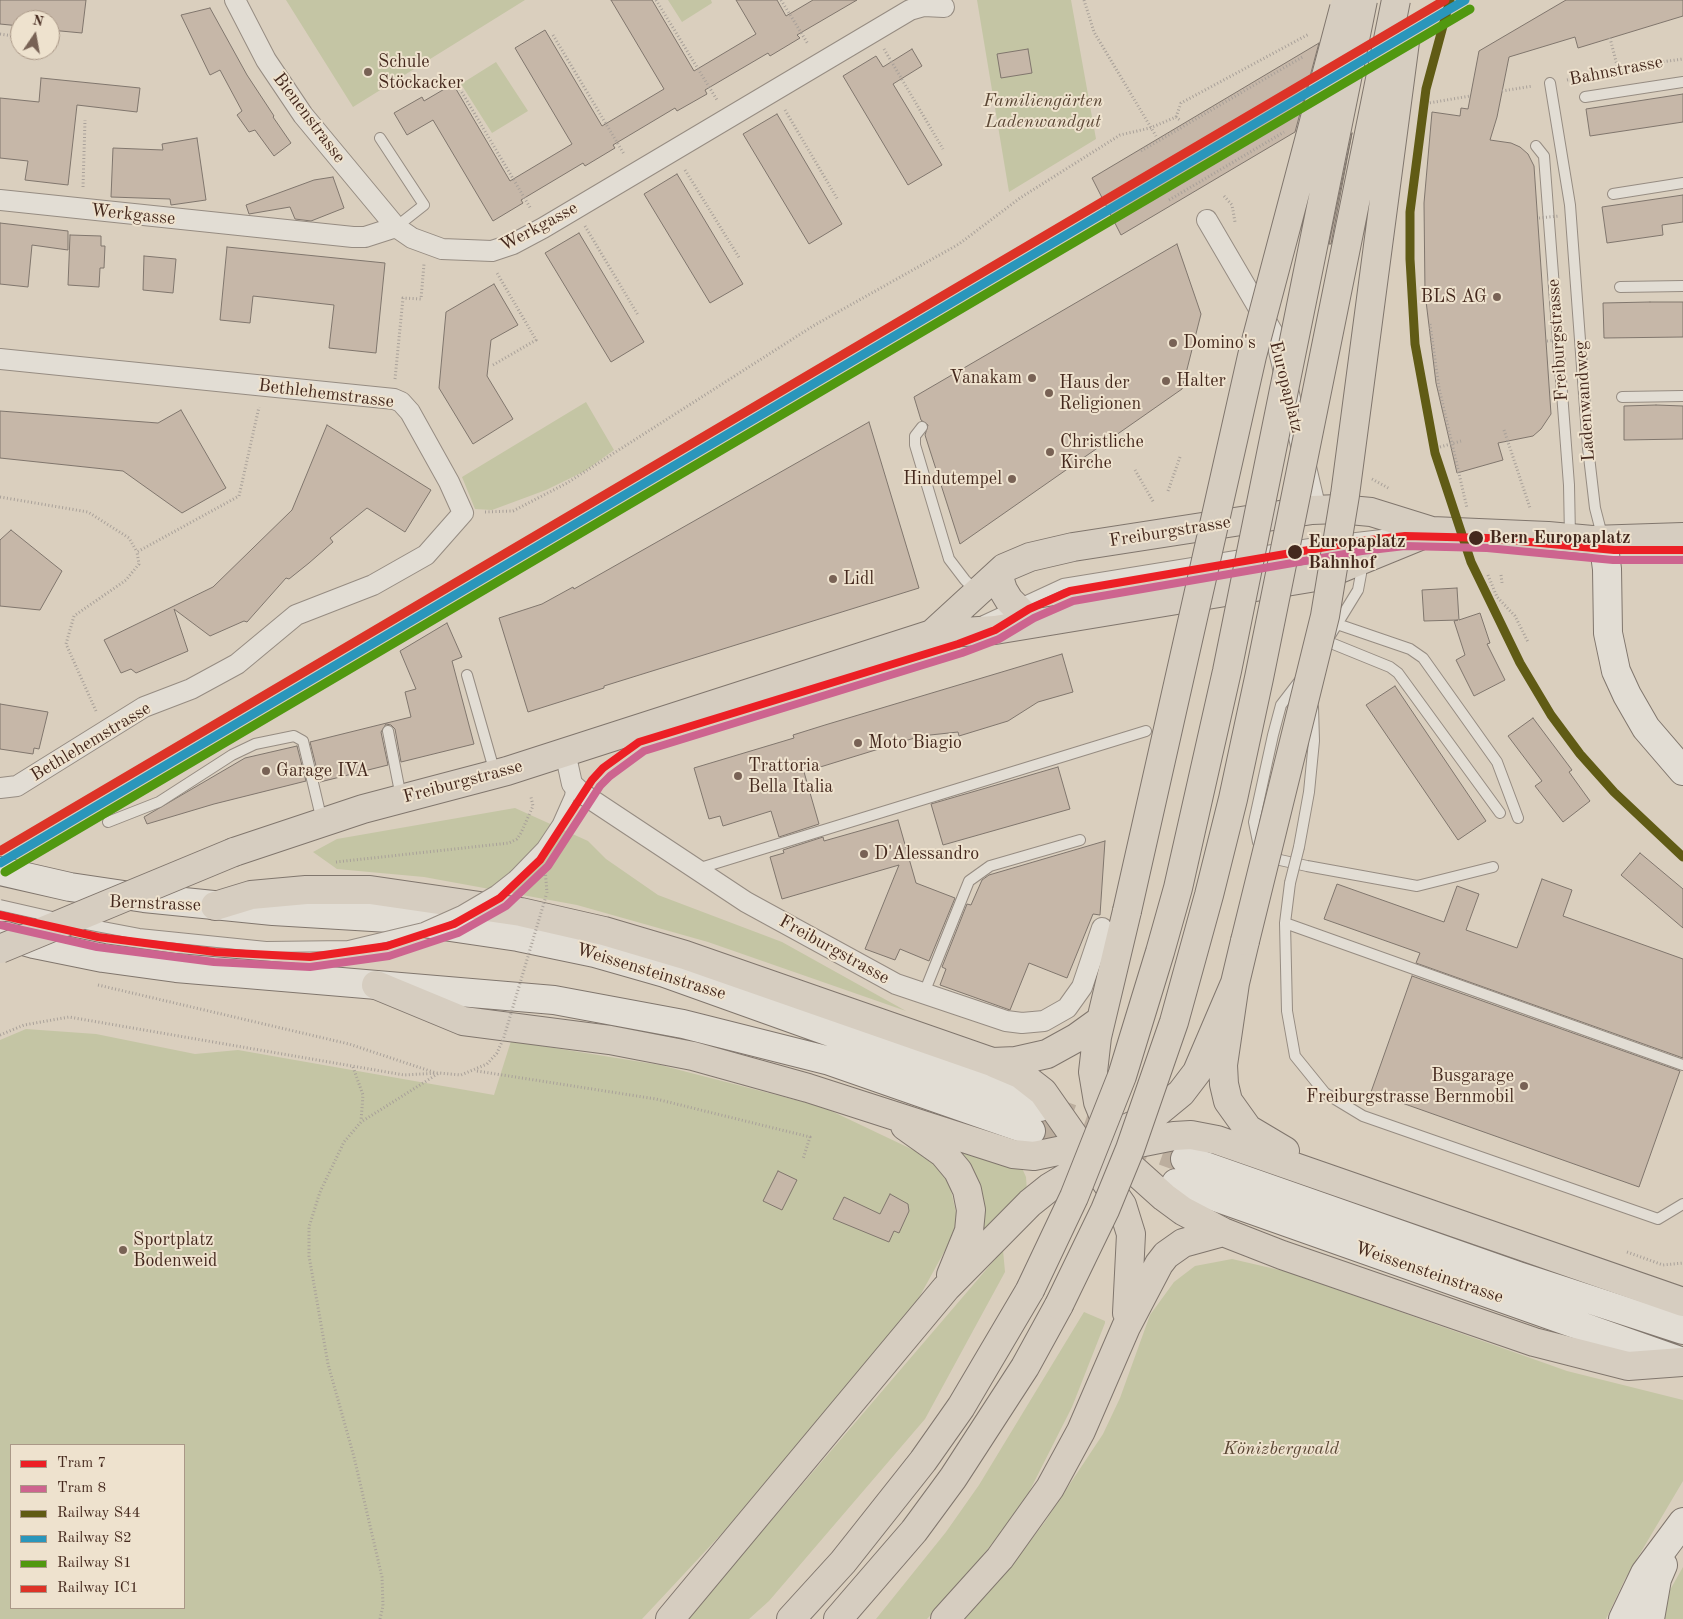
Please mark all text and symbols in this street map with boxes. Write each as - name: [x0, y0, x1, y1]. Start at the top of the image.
- north arrow: [10, 10, 60, 60]
- text: N: [31, 13, 45, 29]
- place label: Schule Stöckacker: [378, 51, 463, 94]
- street label: Bahnstrasse: [1567, 51, 1665, 91]
- marker: Schule Stöckacker: [362, 66, 374, 78]
- street label: Bienenstrasse: [268, 69, 350, 167]
- park label: Familiengärten Ladenwandgut: [983, 90, 1103, 132]
- street label: Werkgasse: [496, 198, 582, 256]
- street label: Werkgasse: [90, 200, 176, 230]
- street label: Freiburgstrasse: [1543, 278, 1573, 402]
- place label: BLS AG: [1420, 286, 1487, 308]
- marker: BLS AG: [1491, 291, 1503, 303]
- place label: Domino's: [1183, 332, 1256, 354]
- marker: Domino's: [1167, 337, 1179, 349]
- street label: Europaplatz: [1264, 339, 1308, 435]
- street label: Ladenwandweg: [1570, 340, 1600, 462]
- place label: Vanakam: [949, 367, 1022, 389]
- place label: Halter: [1176, 370, 1226, 392]
- marker: Vanakam: [1026, 372, 1038, 384]
- place label: Haus der Religionen: [1059, 372, 1141, 414]
- street label: Bethlehemstrasse: [257, 375, 395, 413]
- marker: Halter: [1160, 375, 1172, 387]
- marker: Haus der Religionen: [1043, 387, 1055, 399]
- place label: Christliche Kirche: [1060, 431, 1144, 474]
- marker: Christliche Kirche: [1044, 446, 1056, 458]
- place label: Hindutempel: [903, 468, 1002, 490]
- marker: Hindutempel: [1006, 473, 1018, 485]
- street label: Freiburgstrasse: [1108, 512, 1232, 552]
- place label: Bern Europaplatz: [1489, 527, 1631, 549]
- marker: Bern Europaplatz: [1467, 529, 1485, 547]
- place label: Europaplatz Bahnhof: [1308, 531, 1405, 574]
- marker: Europaplatz Bahnhof: [1286, 543, 1304, 561]
- place label: Lidl: [843, 568, 874, 590]
- marker: Lidl: [827, 573, 839, 585]
- street label: Bethlehemstrasse: [27, 698, 155, 786]
- place label: Moto Biagio: [868, 732, 962, 754]
- marker: Moto Biagio: [852, 737, 864, 749]
- place label: Trattoria Bella Italia: [748, 755, 833, 798]
- street label: Freiburgstrasse: [401, 756, 525, 808]
- place label: Garage IVA: [276, 760, 369, 782]
- marker: Garage IVA: [260, 765, 272, 777]
- marker: Trattoria Bella Italia: [732, 770, 744, 782]
- place label: D'Alessandro: [874, 843, 979, 865]
- marker: D'Alessandro: [858, 848, 870, 860]
- street label: Bernstrasse: [109, 892, 201, 916]
- street label: Freiburgstrasse: [775, 911, 893, 989]
- street label: Weissensteinstrasse: [573, 939, 729, 1005]
- place label: Busgarage Freiburgstrasse Bernmobil: [1306, 1065, 1514, 1108]
- marker: Busgarage Freiburgstrasse Bernmobil: [1518, 1080, 1530, 1092]
- place label: Sportplatz Bodenweid: [133, 1229, 217, 1272]
- street label: Weissensteinstrasse: [1352, 1237, 1506, 1309]
- marker: Sportplatz Bodenweid: [117, 1244, 129, 1256]
- park label: Könizbergwald: [1223, 1438, 1339, 1460]
- legend: [10, 1444, 185, 1609]
- text: Tram 7: [57, 1456, 106, 1471]
- text: Tram 8: [57, 1481, 106, 1496]
- text: Railway S44: [57, 1506, 140, 1521]
- text: Railway S2: [57, 1531, 132, 1546]
- text: Railway S1: [57, 1556, 132, 1571]
- text: Railway IC1: [57, 1581, 138, 1596]

